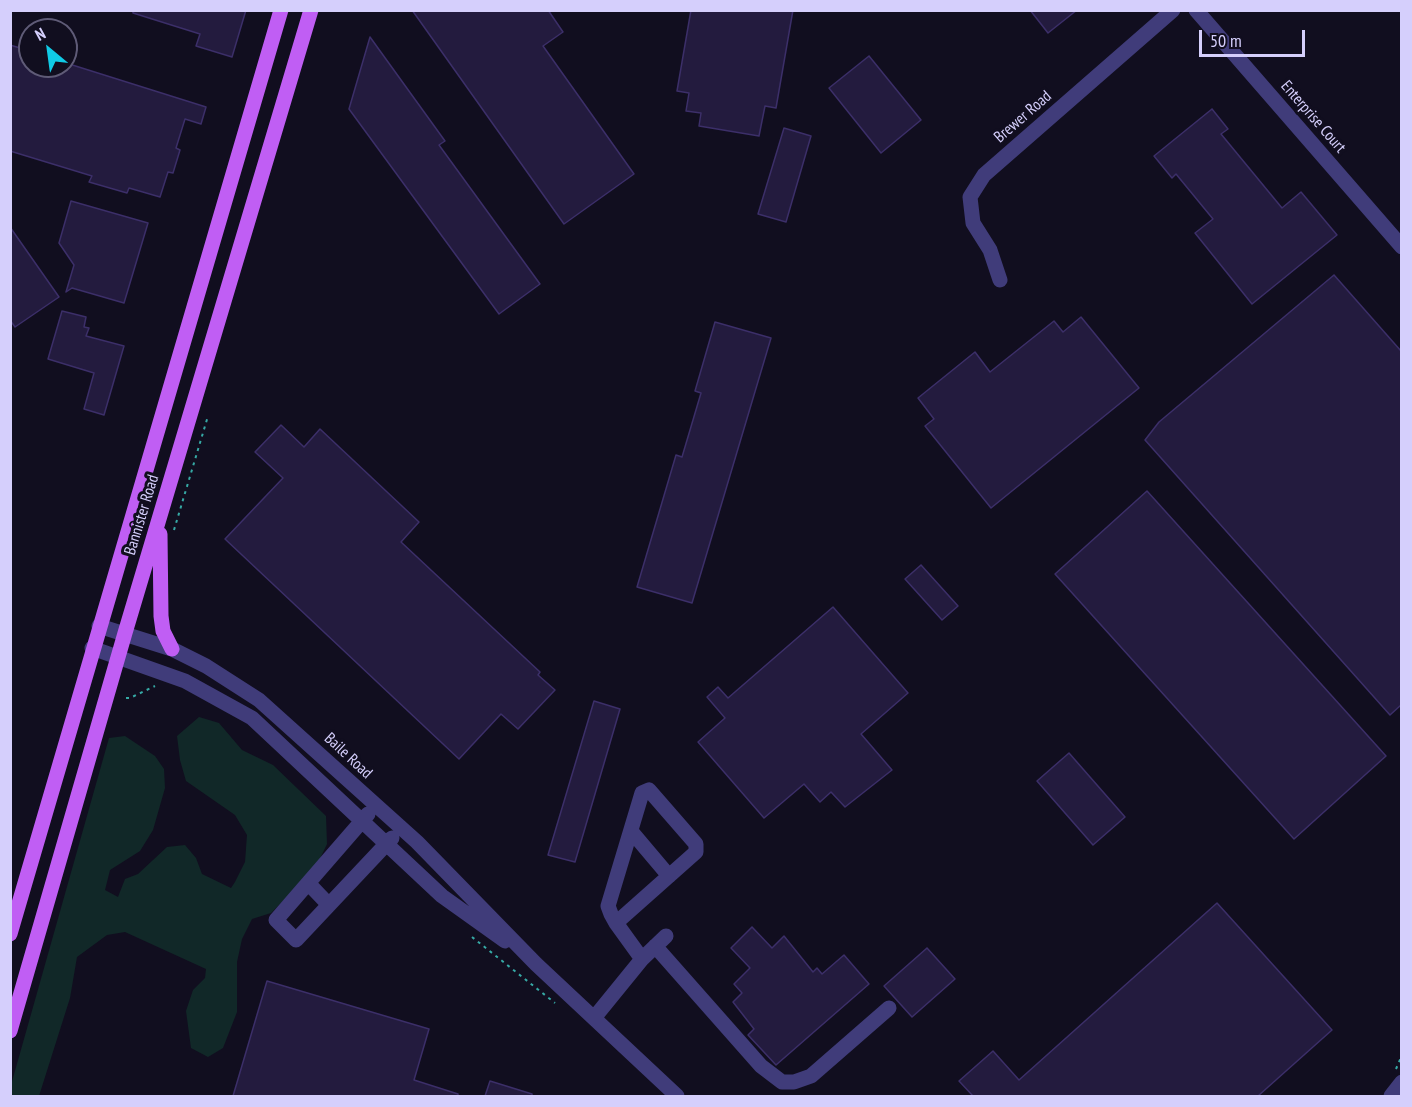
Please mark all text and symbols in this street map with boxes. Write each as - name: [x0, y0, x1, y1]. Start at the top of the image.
- north arrow: [18, 18, 78, 78]
- scale bar: [1202, 18, 1308, 56]
- text: N: [32, 23, 49, 45]
- text: 50 m: [1210, 29, 1242, 52]
- street label: Enterprise Court: [1276, 77, 1350, 157]
- street label: Brewer Road: [991, 87, 1055, 147]
- street label: Bannister Road: [121, 473, 163, 557]
- street label: Baile Road: [320, 729, 376, 783]

